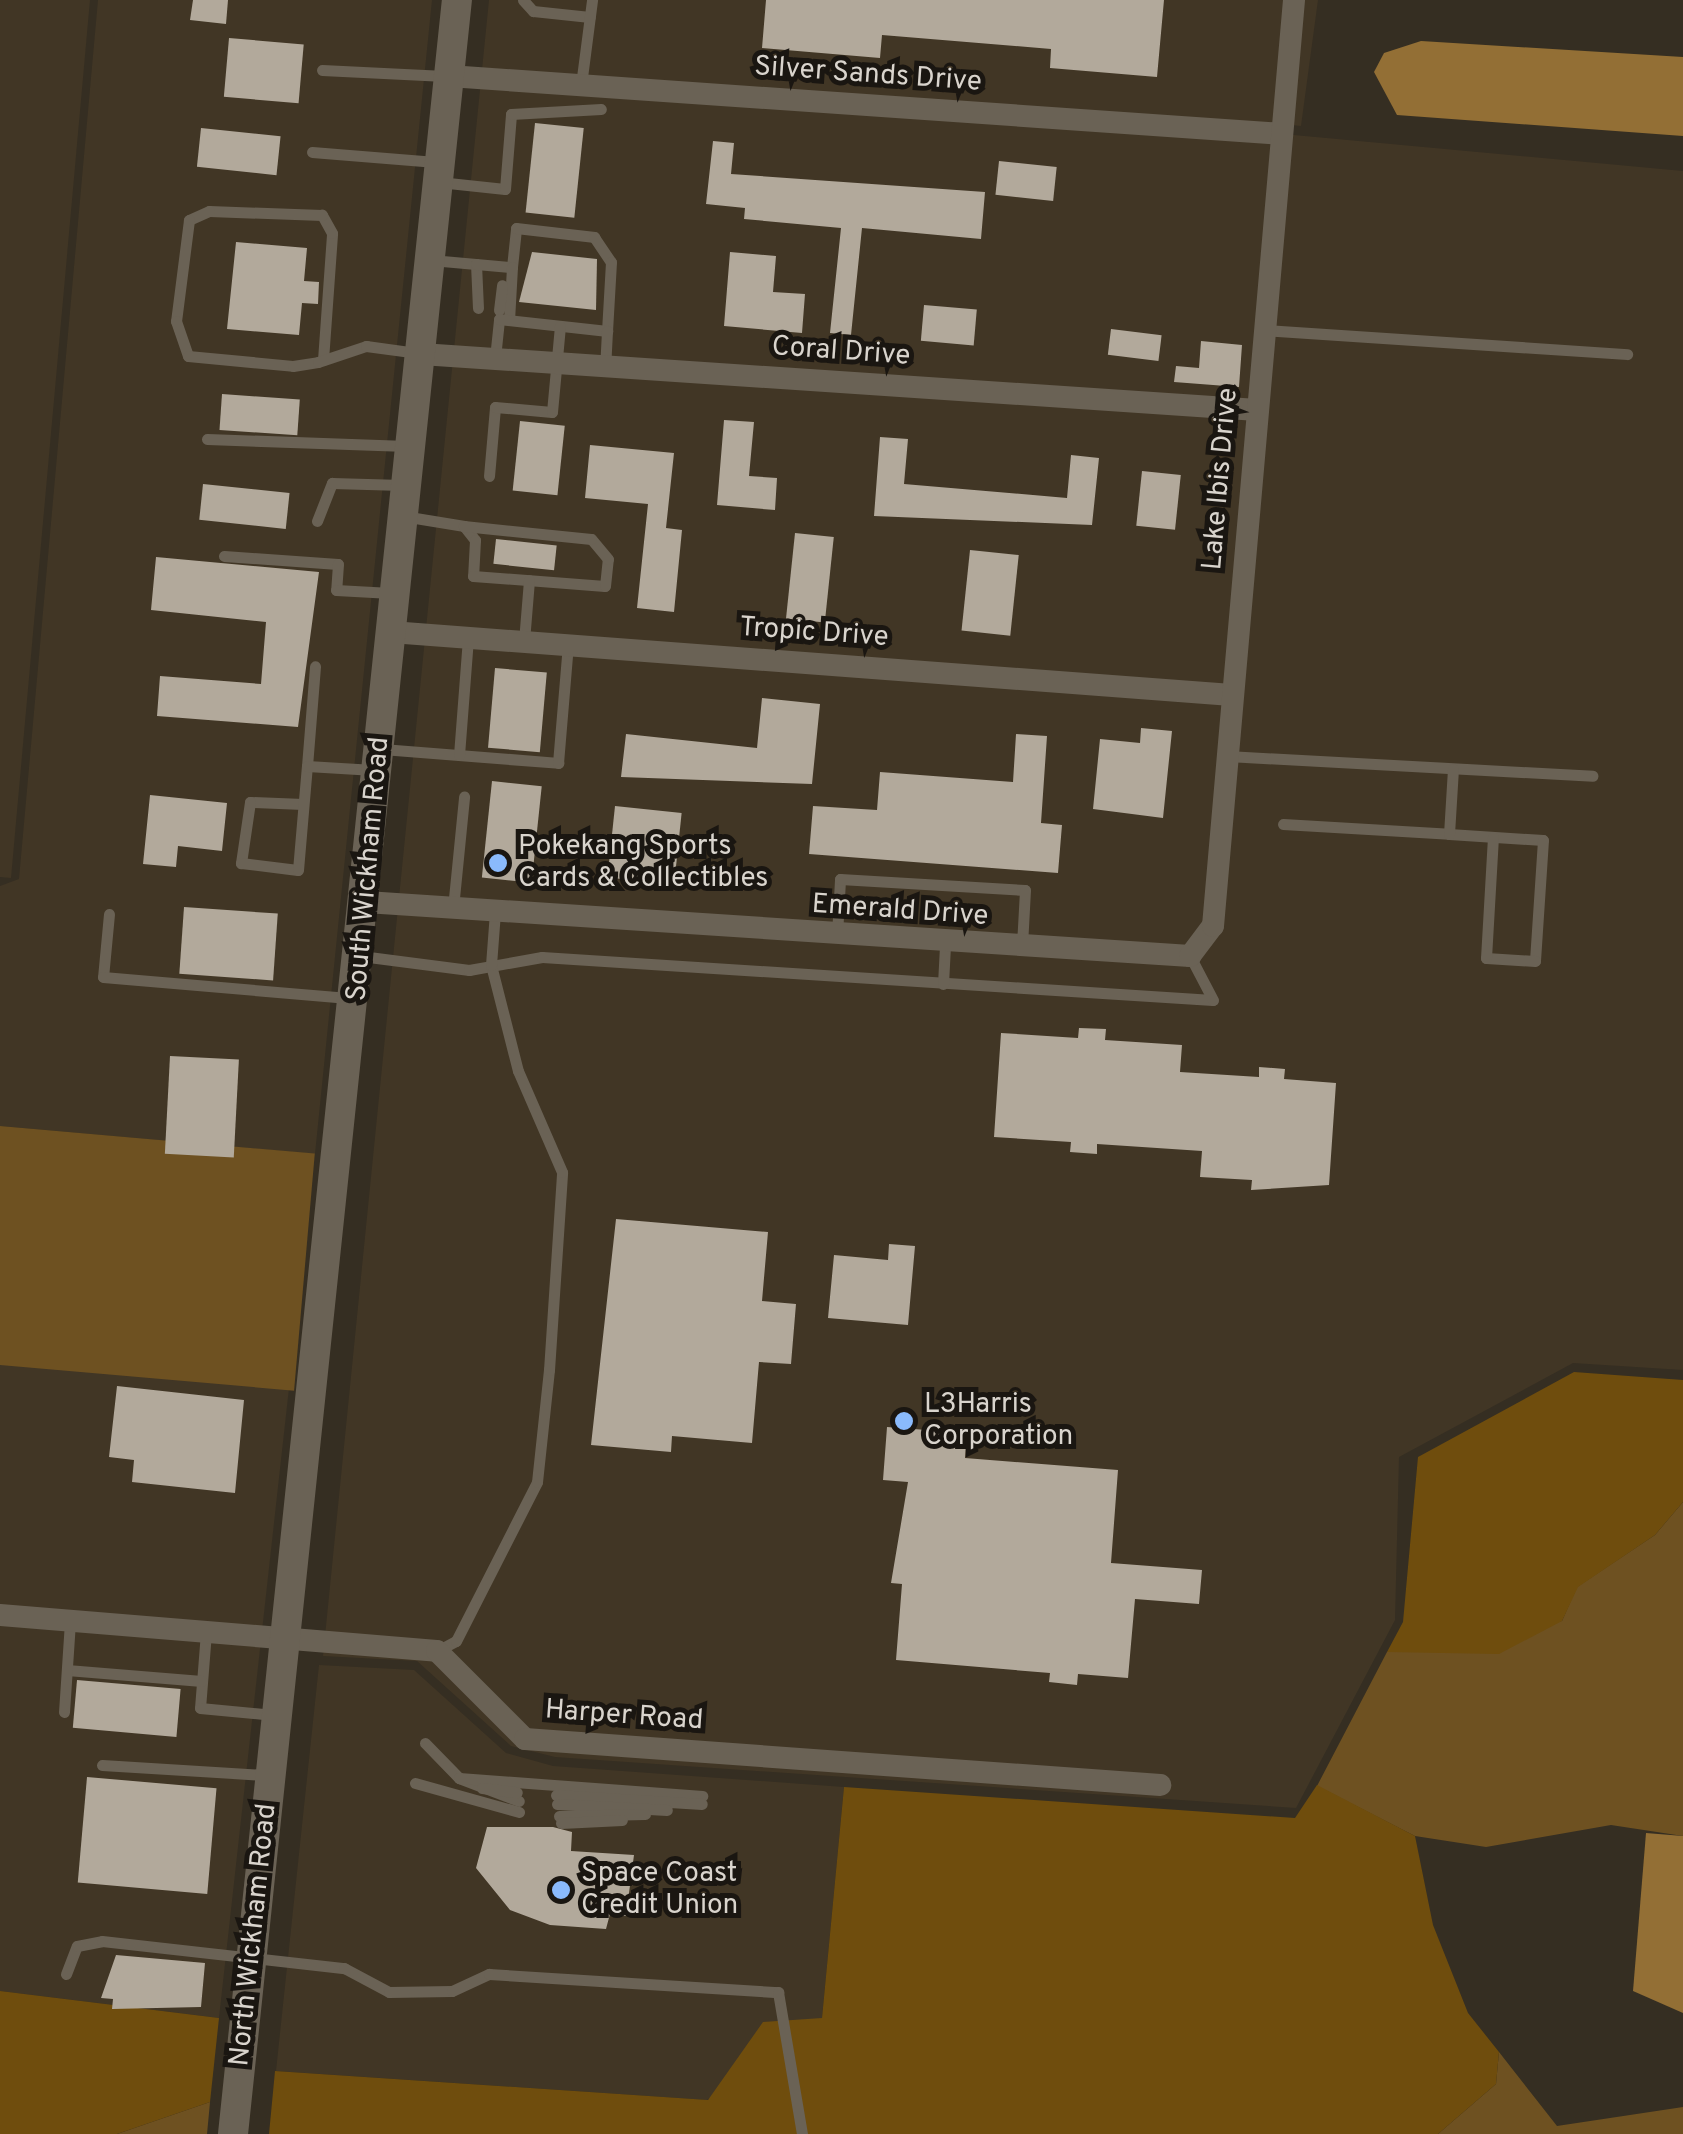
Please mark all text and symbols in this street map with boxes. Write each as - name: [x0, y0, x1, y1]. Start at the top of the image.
- street label: Silver Sands Drive: [753, 50, 983, 100]
- street label: Coral Drive: [770, 330, 912, 374]
- street label: Lake Ibis Drive: [1196, 386, 1246, 572]
- street label: Tropic Drive: [738, 611, 890, 655]
- street label: South Wickham Road: [341, 735, 397, 1003]
- place label: Pokekang Sports Cards & Collectibles: [518, 830, 768, 896]
- marker: Pokekang Sports Cards & Collectibles: [487, 852, 509, 874]
- street label: Emerald Drive: [810, 888, 990, 934]
- place label: L3Harris Corporation: [924, 1388, 1073, 1454]
- marker: L3Harris Corporation: [893, 1410, 915, 1432]
- street label: Harper Road: [544, 1694, 704, 1738]
- street label: North Wickham Road: [223, 1802, 285, 2068]
- place label: Space Coast Credit Union: [581, 1857, 738, 1923]
- marker: Space Coast Credit Union: [550, 1879, 572, 1901]

